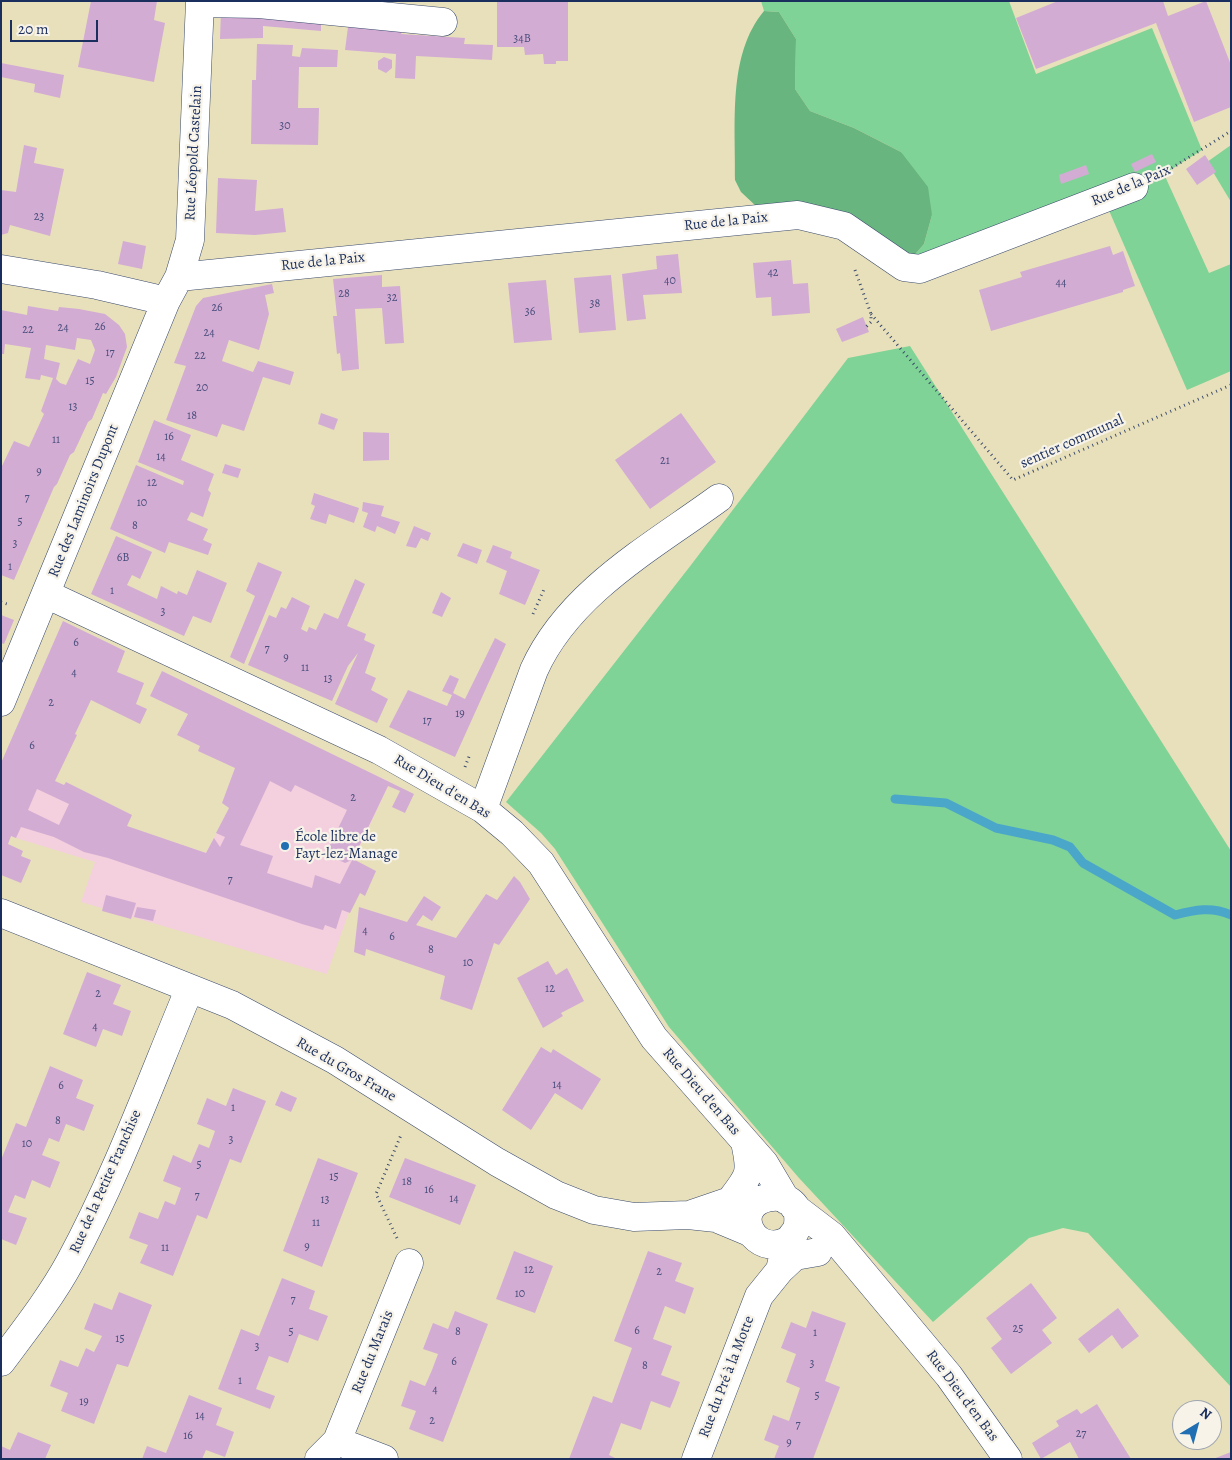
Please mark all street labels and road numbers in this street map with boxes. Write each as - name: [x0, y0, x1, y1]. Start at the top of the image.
- street label: Rue Léopold Castelain: [181, 85, 207, 221]
- street label: Rue de la Paix: [1089, 161, 1173, 211]
- street label: Rue de la Paix: [683, 209, 769, 235]
- street label: Rue de la Paix: [280, 249, 366, 275]
- street label: sentier communal: [1018, 411, 1126, 473]
- street label: Rue des Laminoirs Dupont: [45, 422, 123, 580]
- street label: Rue Dieu d'en Bas: [390, 751, 494, 823]
- street label: Rue du Gros Frane: [293, 1034, 399, 1106]
- street label: Rue Dieu d'en Bas: [658, 1045, 744, 1139]
- street label: Rue de la Petite Franchise: [66, 1107, 146, 1257]
- street label: Rue du Marais: [348, 1308, 398, 1396]
- street label: Rue du Pré à la Motte: [695, 1313, 759, 1441]
- street label: Rue Dieu d'en Bas: [922, 1347, 1002, 1445]

